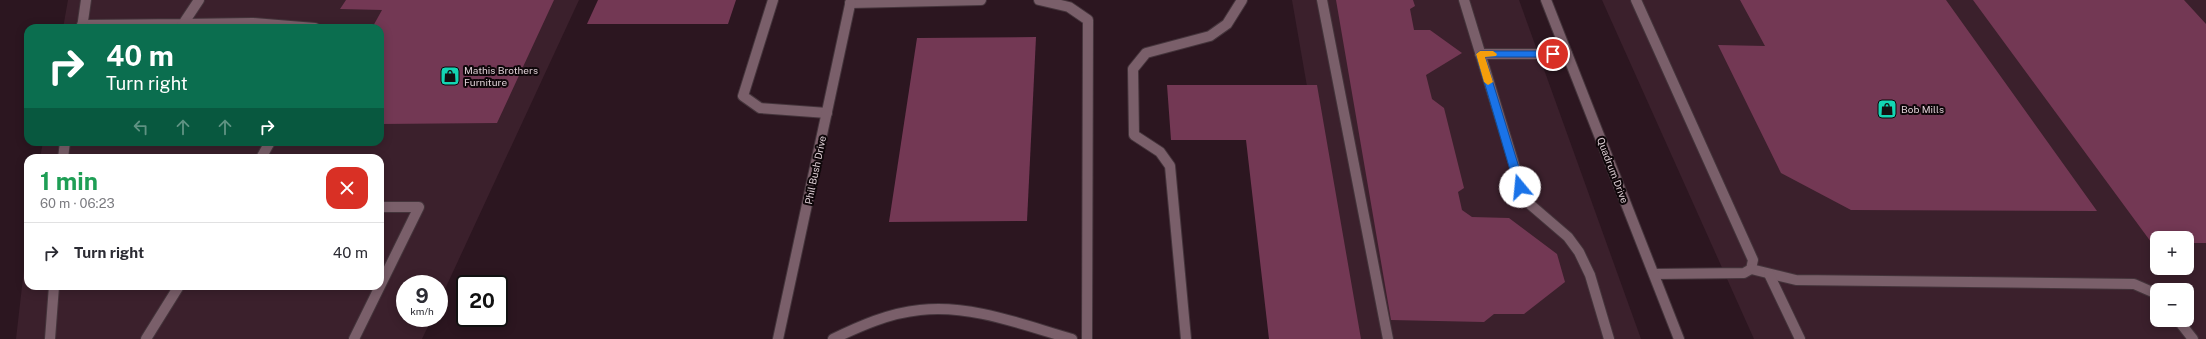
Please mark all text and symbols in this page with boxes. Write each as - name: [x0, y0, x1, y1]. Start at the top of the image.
- pin: [1536, 37, 1570, 71]
- text: 40 m: [106, 39, 174, 72]
- icon: right: [40, 40, 92, 92]
- icon: arrive: [1542, 43, 1564, 65]
- place label: Mathis Brothers Furniture: [464, 64, 538, 88]
- shop icon: Mathis Brothers Furniture: [439, 65, 461, 87]
- text: Turn right: [106, 73, 188, 94]
- shop icon: Bob Mills: [1876, 98, 1898, 120]
- place label: Bob Mills: [1901, 103, 1944, 115]
- icon: left: [130, 116, 152, 138]
- icon: ahead: [172, 116, 194, 138]
- icon: ahead: [214, 116, 236, 138]
- icon: right: [256, 116, 278, 138]
- street label: Phil Bush Drive: [802, 134, 828, 205]
- street label: Quadrum Drive: [1595, 135, 1631, 205]
- position arrow: [1499, 166, 1541, 208]
- text: 1 min: [40, 167, 98, 195]
- button: close: [326, 167, 368, 209]
- text: 60 m · 06:23: [40, 196, 115, 211]
- map controls: [2150, 231, 2194, 327]
- button: +: [2150, 231, 2194, 275]
- icon: right: [40, 242, 62, 264]
- text: Turn right: [74, 244, 144, 261]
- text: 40 m: [333, 244, 368, 261]
- speed limit sign: 20: [456, 275, 508, 327]
- button: −: [2150, 283, 2194, 327]
- text: 9: [415, 284, 429, 308]
- text: km/h: [410, 305, 434, 317]

